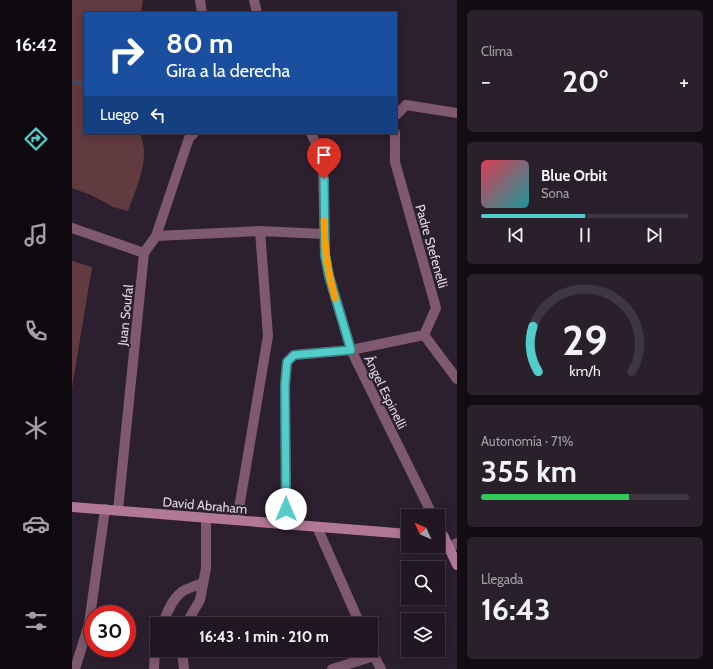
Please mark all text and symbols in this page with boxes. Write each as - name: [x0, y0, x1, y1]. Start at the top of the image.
- text: 80 m: [166, 26, 233, 60]
- icon: right: [100, 28, 152, 80]
- text: 16:42: [15, 34, 57, 56]
- text: Clima: [481, 43, 512, 59]
- text: Gira a la derecha: [166, 60, 290, 82]
- text: 20°: [562, 63, 608, 100]
- text: −: [481, 68, 491, 95]
- text: +: [679, 68, 689, 95]
- icon: left: [147, 104, 169, 126]
- text: Luego: [100, 106, 139, 124]
- icon: directions: [22, 125, 50, 153]
- pin: [307, 138, 341, 179]
- icon: arrive: [313, 144, 335, 166]
- text: Blue Orbit: [541, 167, 607, 185]
- text: Sona: [541, 185, 569, 201]
- street label: Padre Stefenelli: [412, 202, 452, 290]
- icon: music: [22, 221, 50, 249]
- icon: previous: [505, 224, 527, 246]
- icon: pause: [574, 224, 596, 246]
- icon: next: [643, 224, 665, 246]
- street label: Juan Soufal: [114, 284, 136, 347]
- text: 29: [562, 315, 608, 365]
- icon: phone: [22, 317, 50, 345]
- street label: Ángel Espinelli: [361, 352, 412, 431]
- text: km/h: [569, 362, 601, 380]
- icon: climate: [22, 414, 50, 442]
- text: Autonomía · 71%: [481, 433, 573, 449]
- text: 355 km: [481, 453, 577, 490]
- position arrow: [265, 488, 307, 530]
- street label: David Abraham: [162, 493, 248, 517]
- north arrow: [401, 509, 445, 553]
- map controls: [401, 509, 445, 657]
- icon: car: [22, 510, 50, 538]
- button: search: [401, 561, 445, 605]
- text: Llegada: [481, 571, 523, 587]
- text: 16:43: [481, 591, 550, 628]
- speed limit sign: 30: [84, 605, 136, 657]
- icon: filters: [22, 607, 50, 635]
- button: layers: [401, 613, 445, 657]
- text: 16:43 · 1 min · 210 m: [199, 628, 329, 646]

